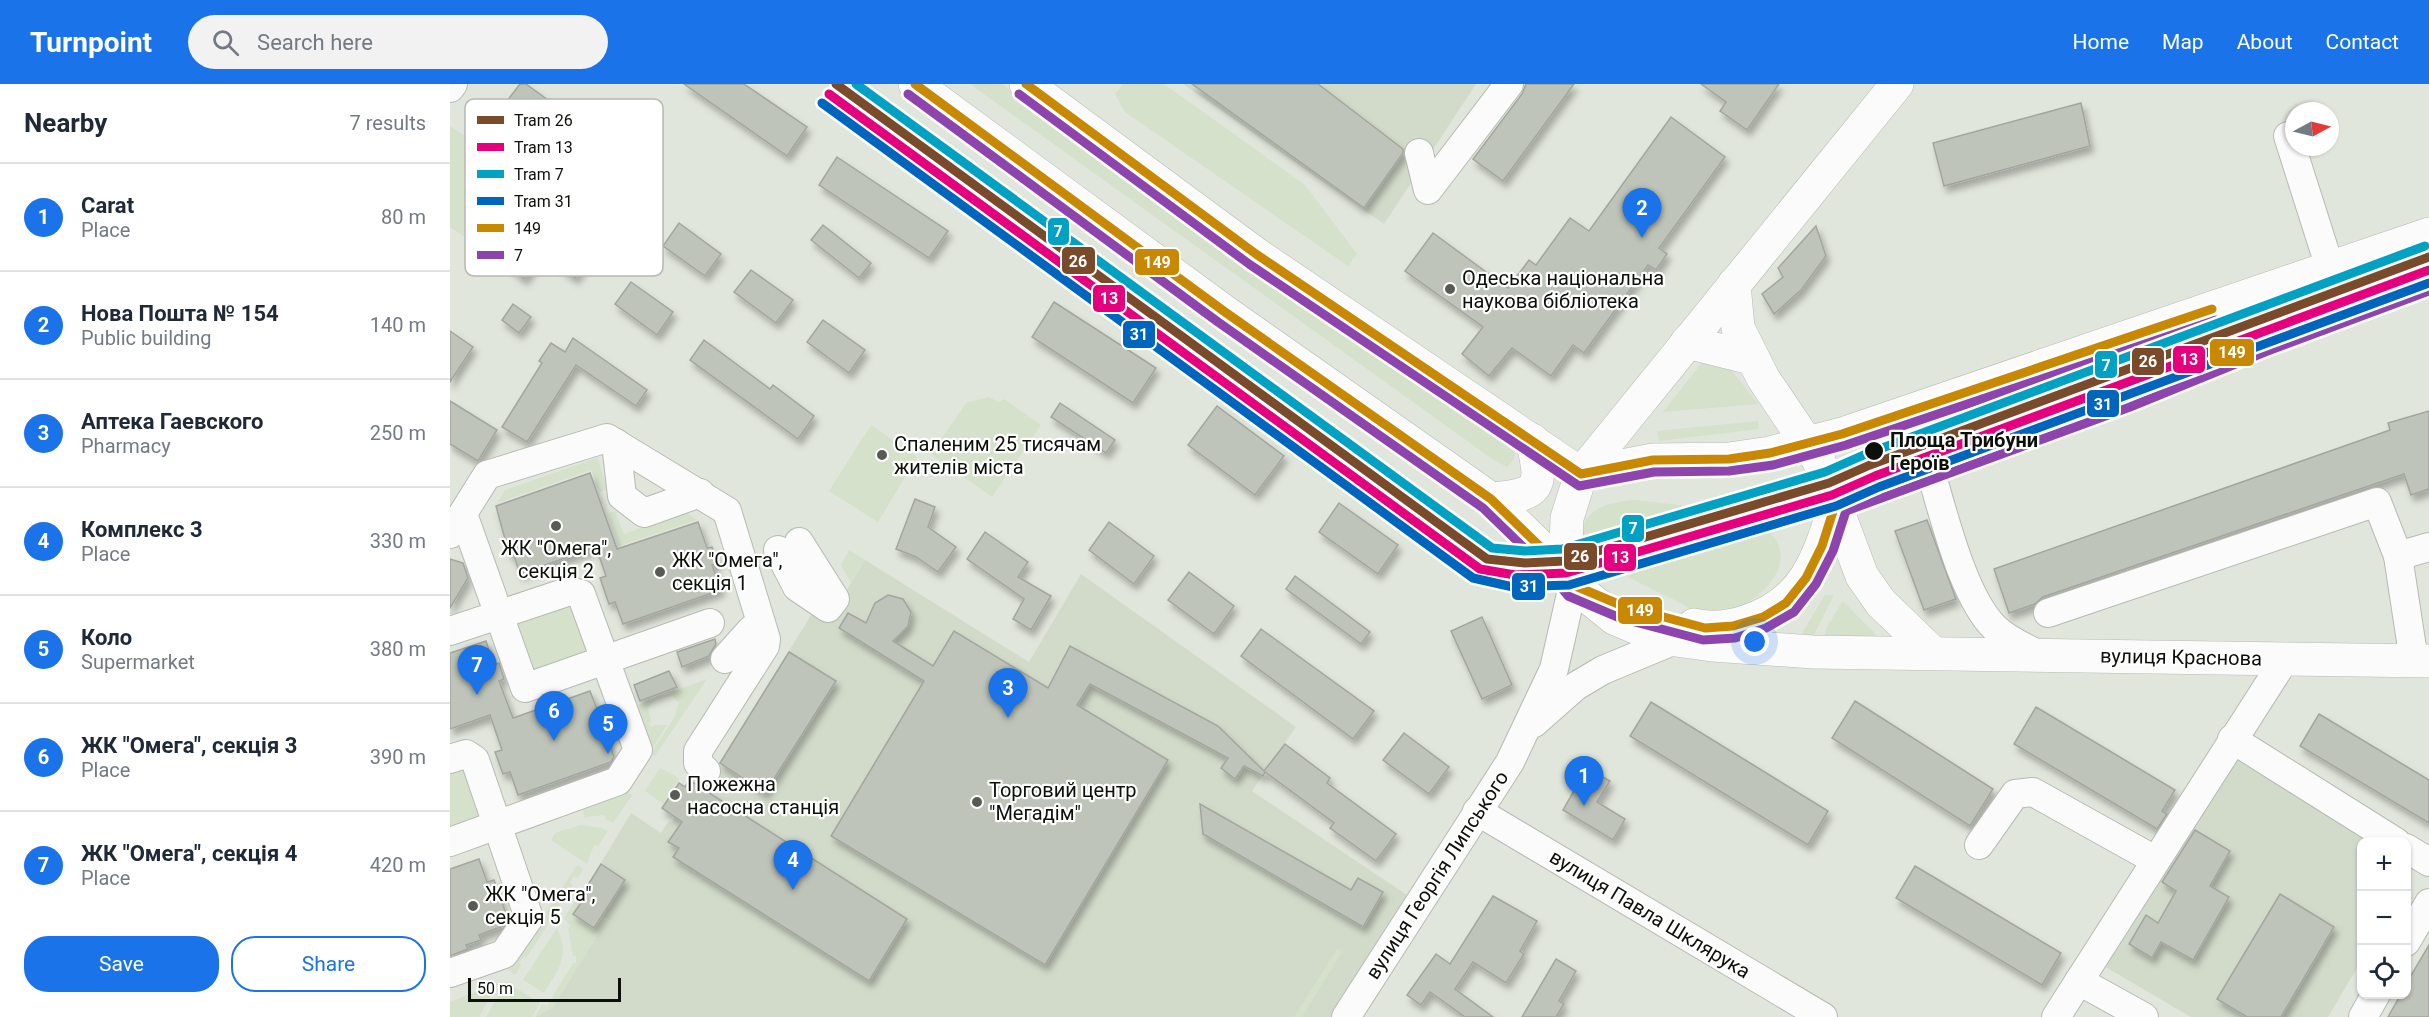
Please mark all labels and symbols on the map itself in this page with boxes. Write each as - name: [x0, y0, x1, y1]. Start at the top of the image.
- legend: [465, 99, 663, 276]
- north arrow: [2285, 102, 2339, 156]
- text: Tram 26: [514, 111, 573, 130]
- text: Tram 13: [514, 138, 573, 157]
- text: Tram 7: [514, 165, 564, 184]
- pin: 2: [1622, 188, 1662, 238]
- text: Tram 31: [514, 192, 573, 211]
- line badge: 7: [1047, 217, 1070, 246]
- text: 149: [514, 219, 541, 238]
- text: 7: [1053, 222, 1063, 241]
- text: 7: [514, 246, 523, 265]
- line badge: 26: [1061, 246, 1096, 275]
- line badge: 149: [1134, 248, 1180, 276]
- text: 26: [1069, 252, 1087, 271]
- text: 149: [1143, 253, 1171, 272]
- place label: Одеська національна наукова бібліотека: [1462, 266, 1664, 313]
- marker: Одеська національна наукова бібліотека: [1443, 282, 1457, 296]
- line badge: 13: [1092, 284, 1126, 313]
- text: 13: [1100, 289, 1118, 308]
- line badge: 31: [1122, 320, 1156, 349]
- text: 31: [1130, 325, 1148, 344]
- line badge: 149: [2209, 338, 2255, 367]
- text: 149: [2218, 343, 2246, 362]
- line badge: 13: [2172, 345, 2206, 374]
- line badge: 26: [2131, 347, 2165, 376]
- line badge: 7: [2094, 350, 2118, 379]
- text: 13: [2180, 350, 2198, 369]
- text: 26: [2139, 352, 2157, 371]
- text: 7: [2101, 356, 2111, 375]
- line badge: 31: [2086, 389, 2120, 418]
- text: 31: [2094, 395, 2112, 414]
- place label: Площа Трибуни Героїв: [1890, 428, 2038, 475]
- place label: Спаленим 25 тисячам жителів міста: [894, 432, 1101, 479]
- marker: Площа Трибуни Героїв: [1863, 440, 1885, 462]
- marker: Спаленим 25 тисячам жителів міста: [875, 448, 889, 462]
- line badge: 7: [1621, 514, 1645, 543]
- marker: ЖК "Омега", секція 2: [549, 519, 563, 533]
- text: 7: [1628, 519, 1638, 538]
- place label: ЖК "Омега", секція 2: [501, 536, 611, 583]
- line badge: 26: [1563, 542, 1598, 571]
- line badge: 13: [1603, 543, 1637, 572]
- text: 26: [1571, 547, 1589, 566]
- place label: ЖК "Омега", секція 1: [672, 548, 783, 595]
- text: 13: [1611, 548, 1629, 567]
- marker: ЖК "Омега", секція 1: [653, 565, 667, 579]
- line badge: 31: [1511, 572, 1546, 601]
- text: 31: [1520, 577, 1538, 596]
- line badge: 149: [1617, 596, 1663, 625]
- text: 149: [1626, 601, 1654, 620]
- your location: [1740, 627, 1769, 656]
- street label: вулиця Краснова: [2100, 644, 2262, 670]
- pin: 7: [458, 646, 496, 695]
- pin: 3: [988, 668, 1028, 718]
- pin: 6: [534, 692, 574, 741]
- pin: 5: [588, 704, 628, 754]
- pin: 1: [1564, 756, 1604, 806]
- street label: вулиця Георгія Липського: [1361, 766, 1513, 984]
- place label: Пожежна насосна станція: [687, 772, 839, 819]
- place label: Торговий центр "Мегадім": [989, 778, 1137, 825]
- marker: Пожежна насосна станція: [668, 788, 682, 802]
- marker: Торговий центр "Мегадім": [970, 795, 984, 809]
- pin: 4: [774, 840, 812, 890]
- street label: вулиця Павла Шклярука: [1545, 845, 1755, 983]
- place label: ЖК "Омега", секція 5: [485, 882, 596, 929]
- marker: ЖК "Омега", секція 5: [466, 899, 480, 913]
- scale bar: [468, 975, 621, 1002]

